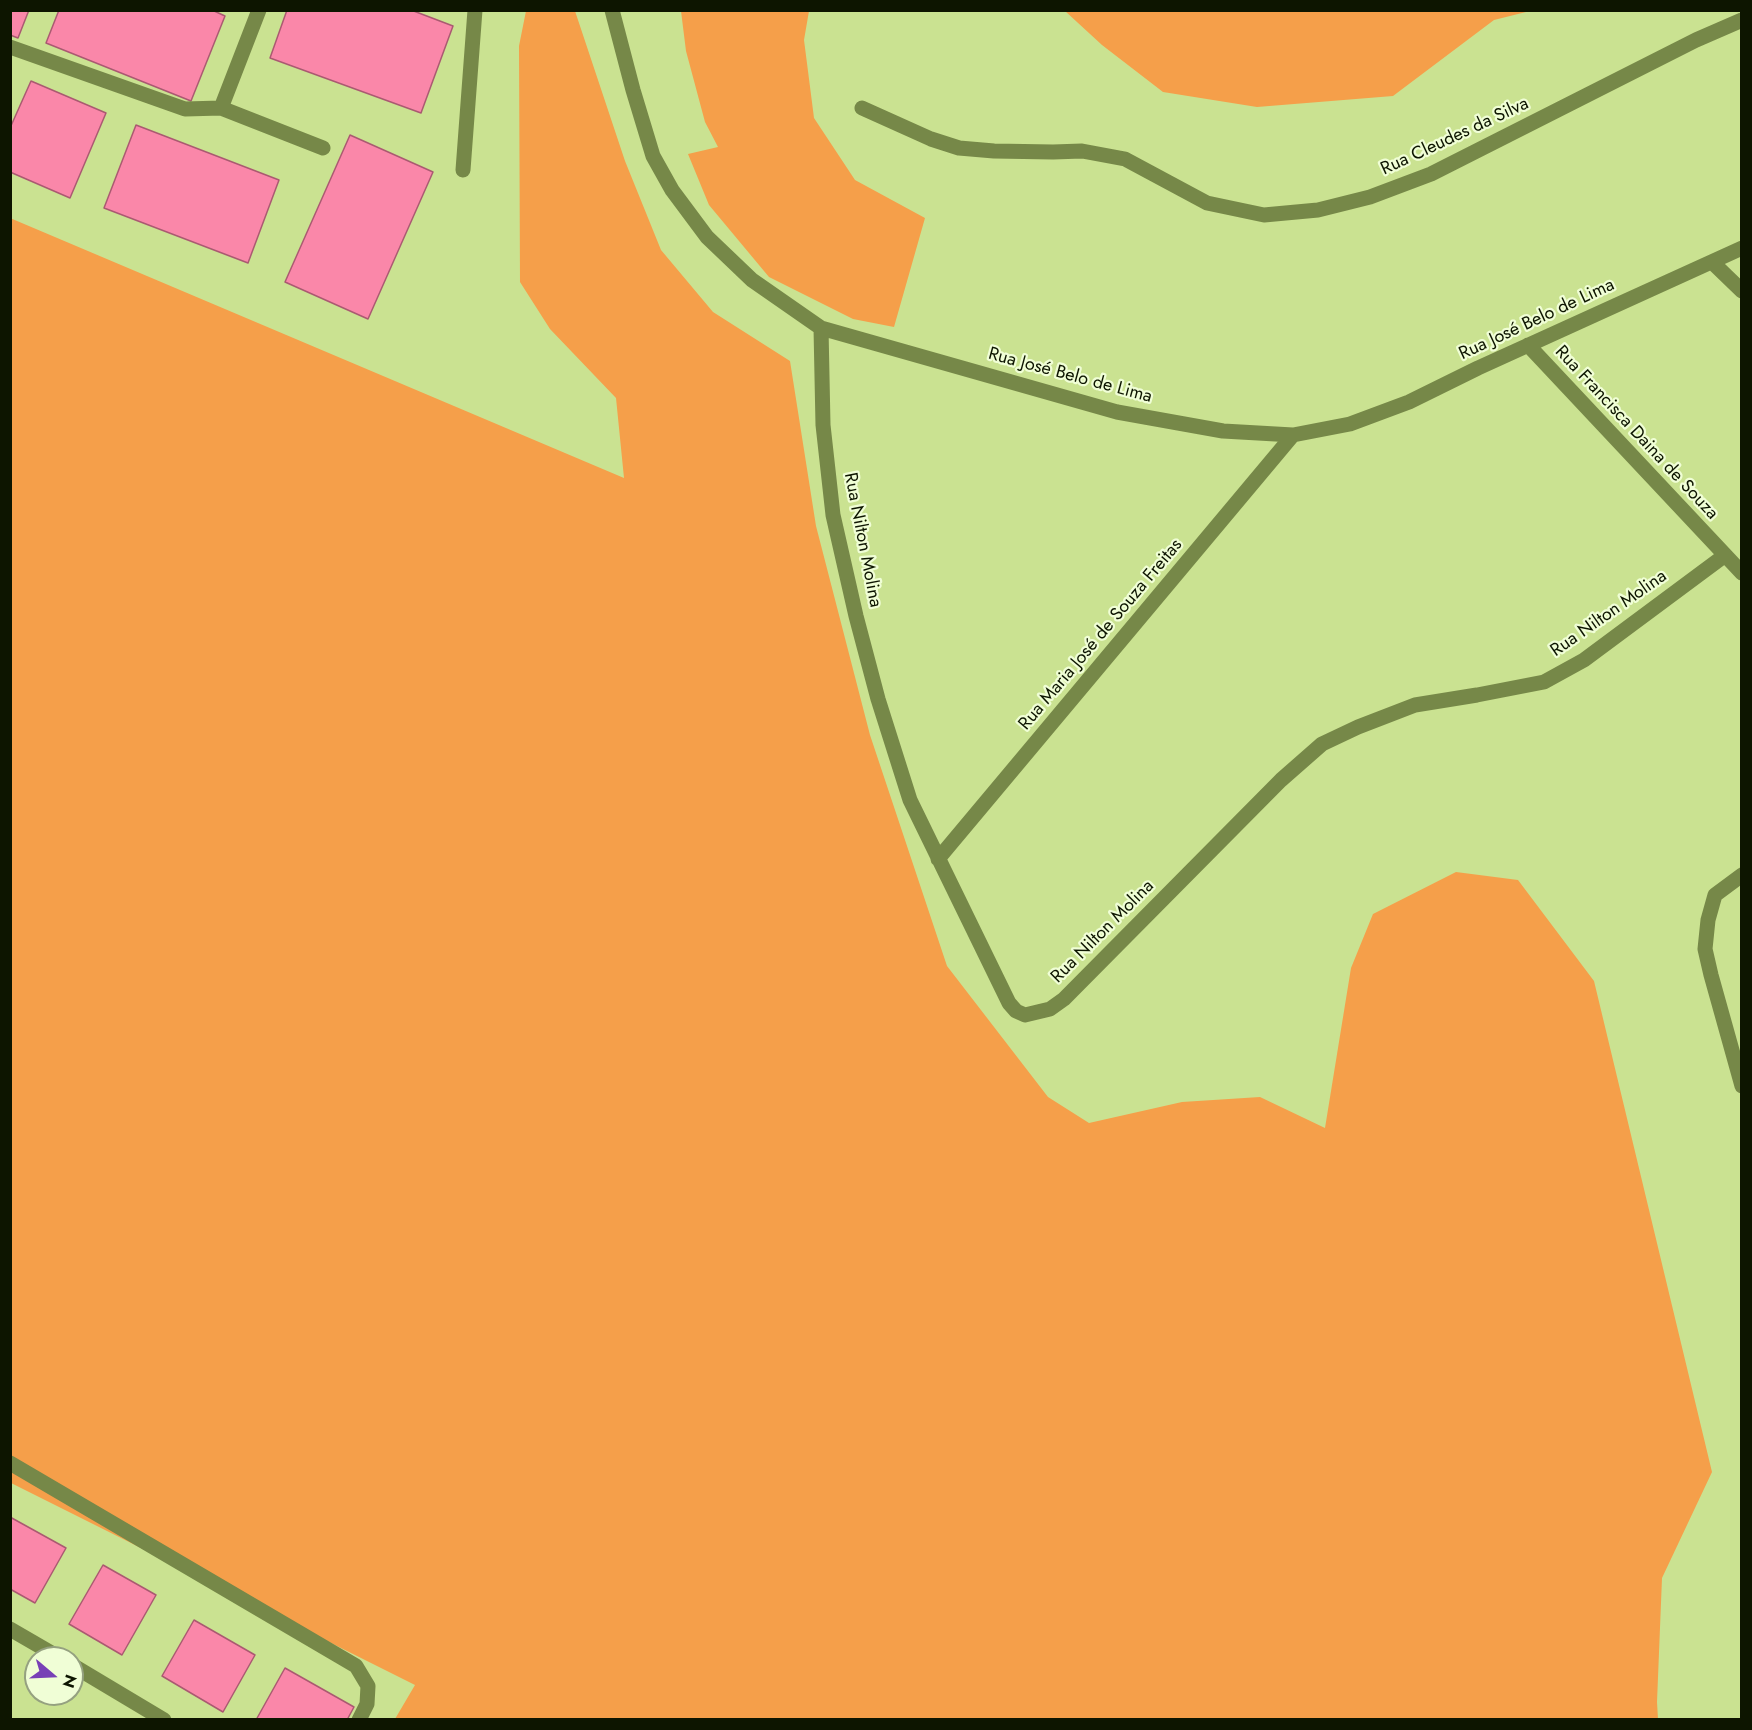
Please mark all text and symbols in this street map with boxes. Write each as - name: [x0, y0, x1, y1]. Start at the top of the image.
- street label: Rua Cleudes da Silva: [1378, 93, 1532, 181]
- street label: Rua José Belo de Lima: [1456, 275, 1618, 365]
- street label: Rua Francisca Daina de Souza: [1550, 342, 1722, 524]
- street label: Rua José Belo de Lima: [986, 344, 1154, 408]
- street label: Rua Nilton Molina: [838, 471, 886, 609]
- street label: Rua Maria José de Souza Freitas: [1015, 535, 1187, 735]
- street label: Rua Nilton Molina: [1547, 566, 1671, 662]
- street label: Rua Nilton Molina: [1047, 876, 1159, 988]
- north arrow: [24, 1646, 84, 1706]
- text: N: [57, 1672, 83, 1691]

